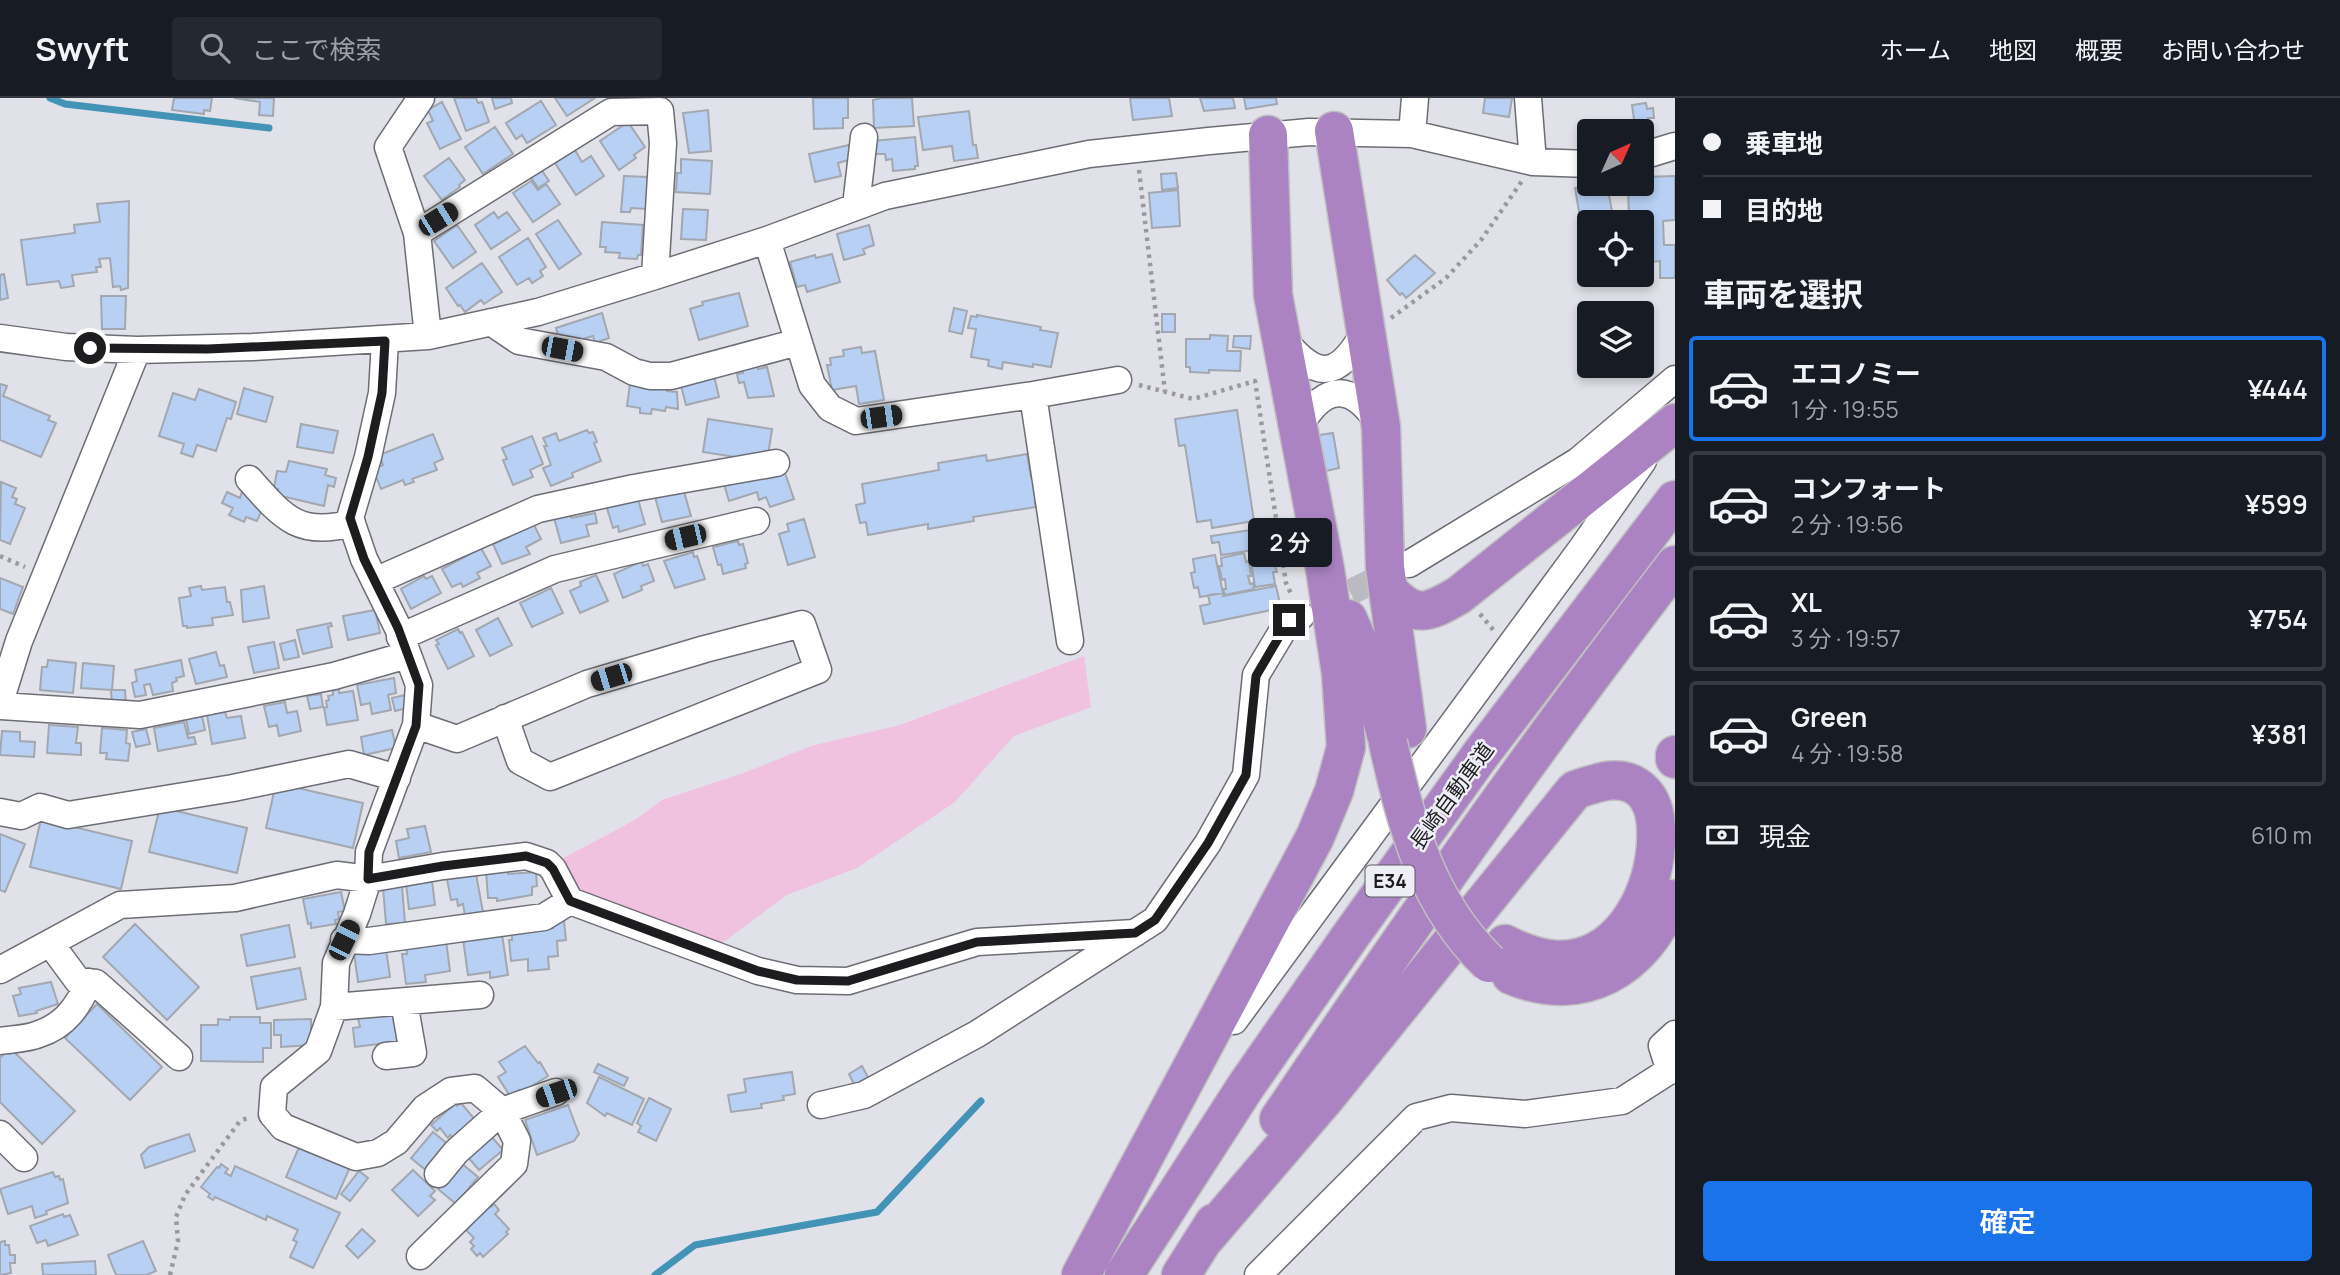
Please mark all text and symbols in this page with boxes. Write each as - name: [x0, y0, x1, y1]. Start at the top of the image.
- search box: [172, 17, 662, 80]
- text: Swyft: [35, 26, 130, 71]
- icon: search: [196, 29, 234, 67]
- text: ここで検索: [252, 31, 382, 67]
- text: ホーム: [1880, 33, 1951, 66]
- text: 地図: [1989, 33, 2037, 66]
- text: 概要: [2075, 33, 2123, 66]
- text: お問い合わせ: [2161, 33, 2305, 66]
- north arrow: [1577, 119, 1654, 196]
- map controls: [1577, 119, 1654, 378]
- text: 乗車地: [1745, 125, 1823, 161]
- text: 目的地: [1745, 192, 1823, 228]
- car: [415, 199, 462, 239]
- button: locate: [1577, 210, 1654, 287]
- text: 車両を選択: [1703, 272, 1863, 316]
- button: layers: [1577, 301, 1654, 378]
- route start: [74, 332, 106, 364]
- car: [540, 335, 585, 363]
- text: エコノミー: [1791, 355, 1921, 391]
- icon: car: [1707, 357, 1770, 420]
- text: ¥444: [2248, 371, 2308, 407]
- text: 1 分 · 19:55: [1791, 393, 1899, 425]
- car: [859, 404, 904, 430]
- text: コンフォート: [1791, 470, 1946, 506]
- icon: car: [1707, 472, 1770, 535]
- text: ¥599: [2245, 486, 2308, 522]
- text: 2 分 · 19:56: [1791, 508, 1904, 540]
- callout: 2 分: [1247, 518, 1331, 568]
- car: [663, 522, 708, 552]
- text: 2 分: [1269, 526, 1311, 558]
- text: XL: [1791, 584, 1822, 620]
- icon: car: [1707, 587, 1770, 650]
- text: ¥754: [2248, 601, 2308, 637]
- route end: [1273, 604, 1305, 636]
- text: 3 分 · 19:57: [1791, 622, 1901, 654]
- car: [588, 661, 635, 693]
- text: Green: [1791, 699, 1867, 735]
- icon: car: [1707, 702, 1770, 765]
- text: ¥381: [2251, 716, 2308, 752]
- street label: 長崎自動車道: [1403, 736, 1500, 855]
- text: 4 分 · 19:58: [1791, 737, 1903, 769]
- icon: cash: [1703, 816, 1741, 854]
- text: 現金: [1759, 818, 1811, 854]
- text: 610 m: [2251, 819, 2312, 851]
- road number: E34: [1366, 866, 1414, 896]
- car: [326, 917, 363, 963]
- car: [533, 1076, 580, 1110]
- button: 確定: [1703, 1181, 2312, 1261]

